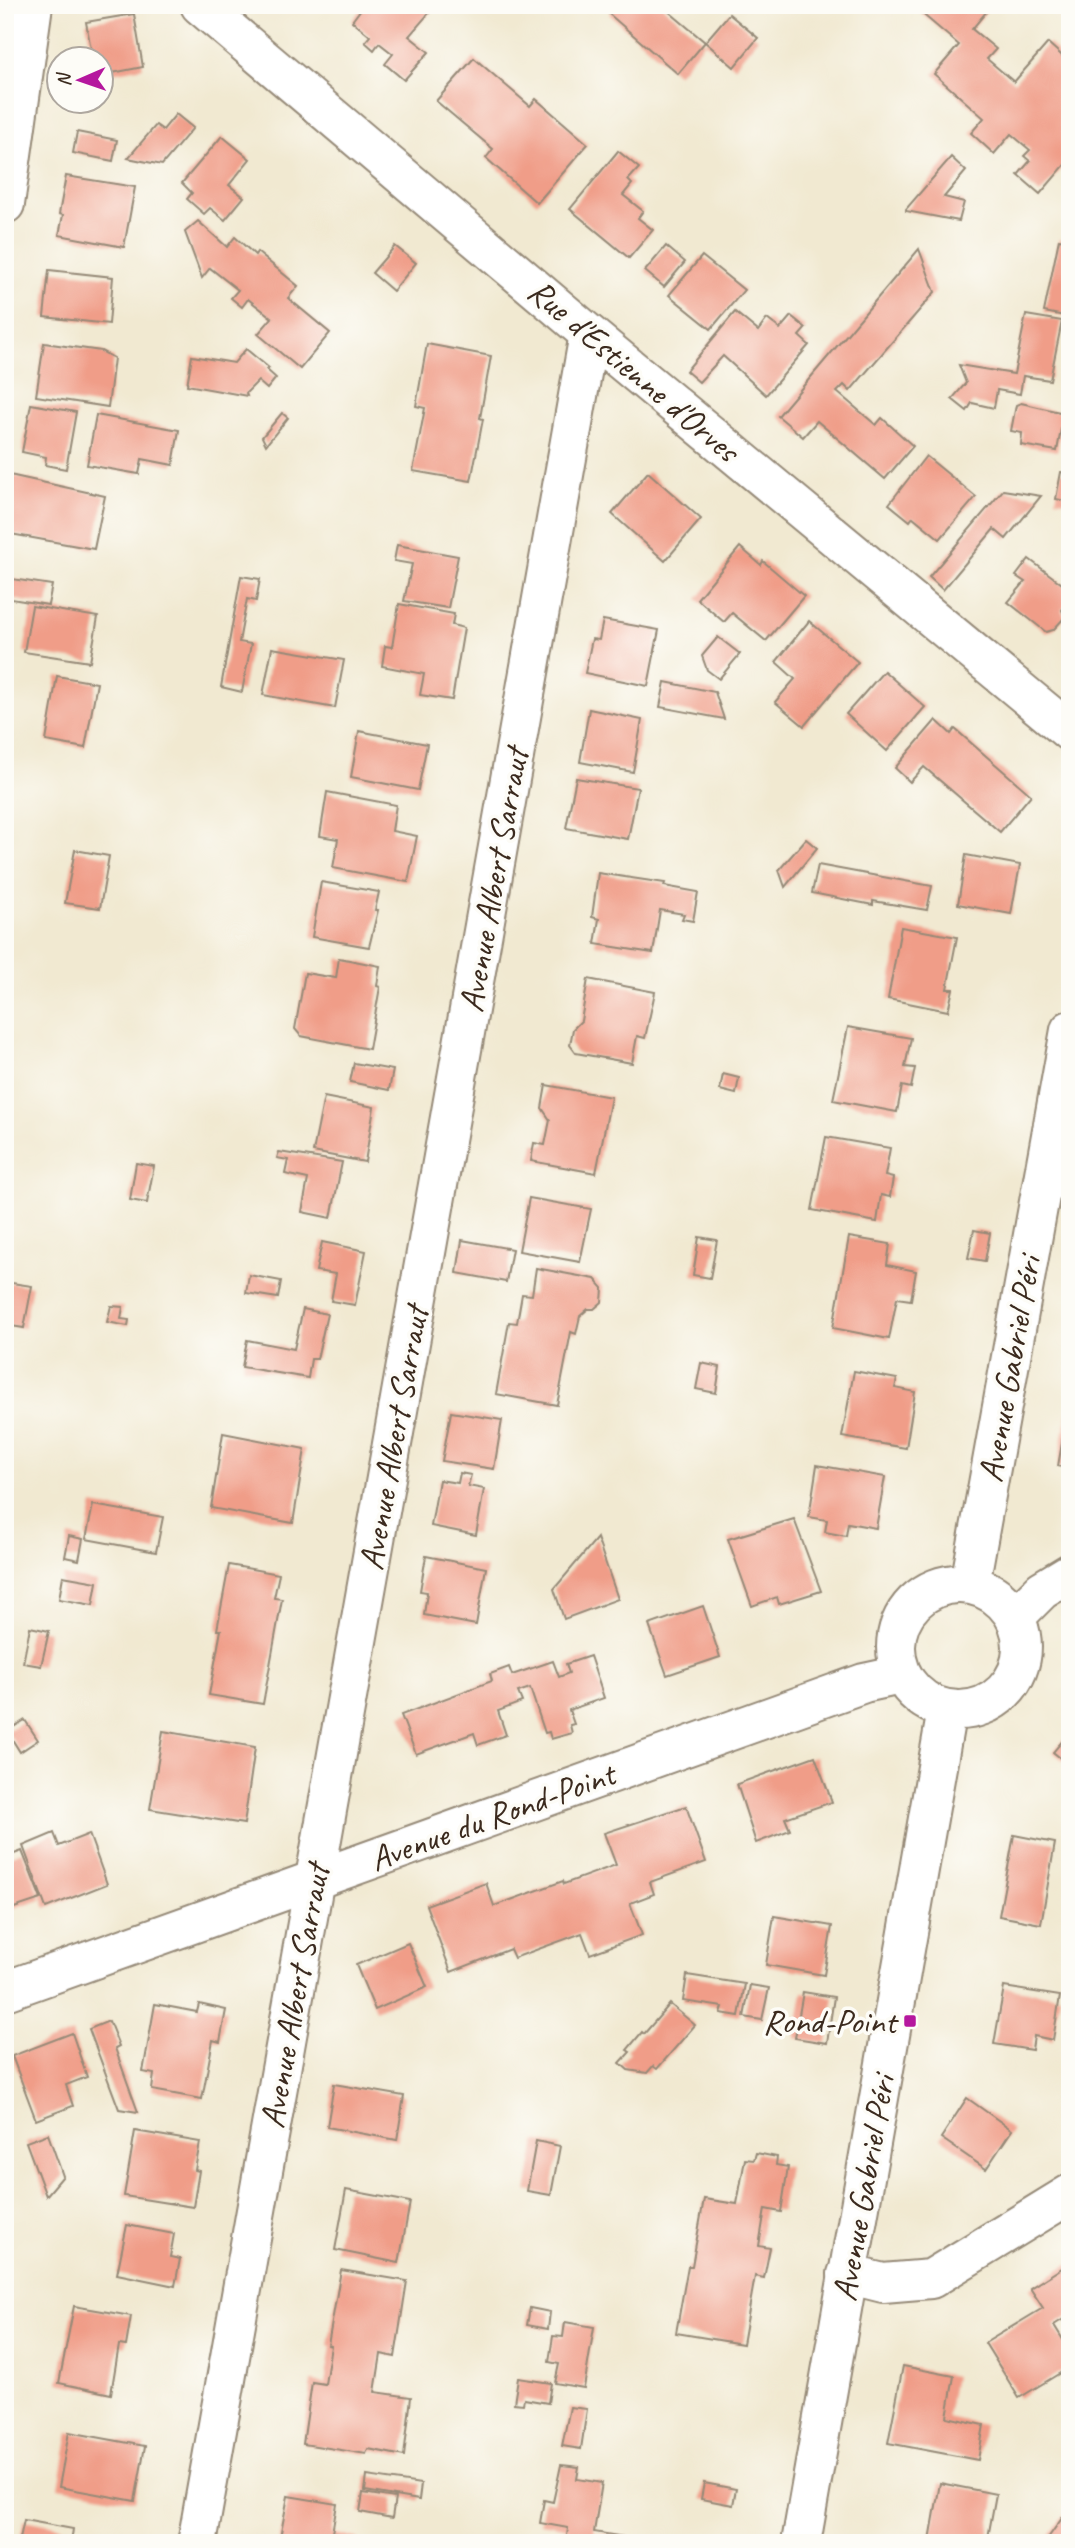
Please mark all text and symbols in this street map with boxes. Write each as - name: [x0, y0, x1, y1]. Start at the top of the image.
- north arrow: [46, 46, 116, 116]
- text: N: [52, 71, 76, 87]
- street label: Rue d'Estienne d'Orves: [519, 269, 751, 474]
- street label: Avenue Albert Sarraut: [448, 740, 540, 1015]
- street label: Avenue Gabriel Péri: [968, 1248, 1052, 1485]
- street label: Avenue Albert Sarraut: [348, 1298, 440, 1573]
- street label: Avenue du Rond-Point: [364, 1750, 624, 1882]
- street label: Avenue Albert Sarraut: [249, 1856, 341, 2131]
- place label: Rond-Point: [763, 1999, 899, 2044]
- marker: Rond-Point: [902, 2013, 918, 2029]
- street label: Avenue Gabriel Péri: [822, 2067, 906, 2304]

